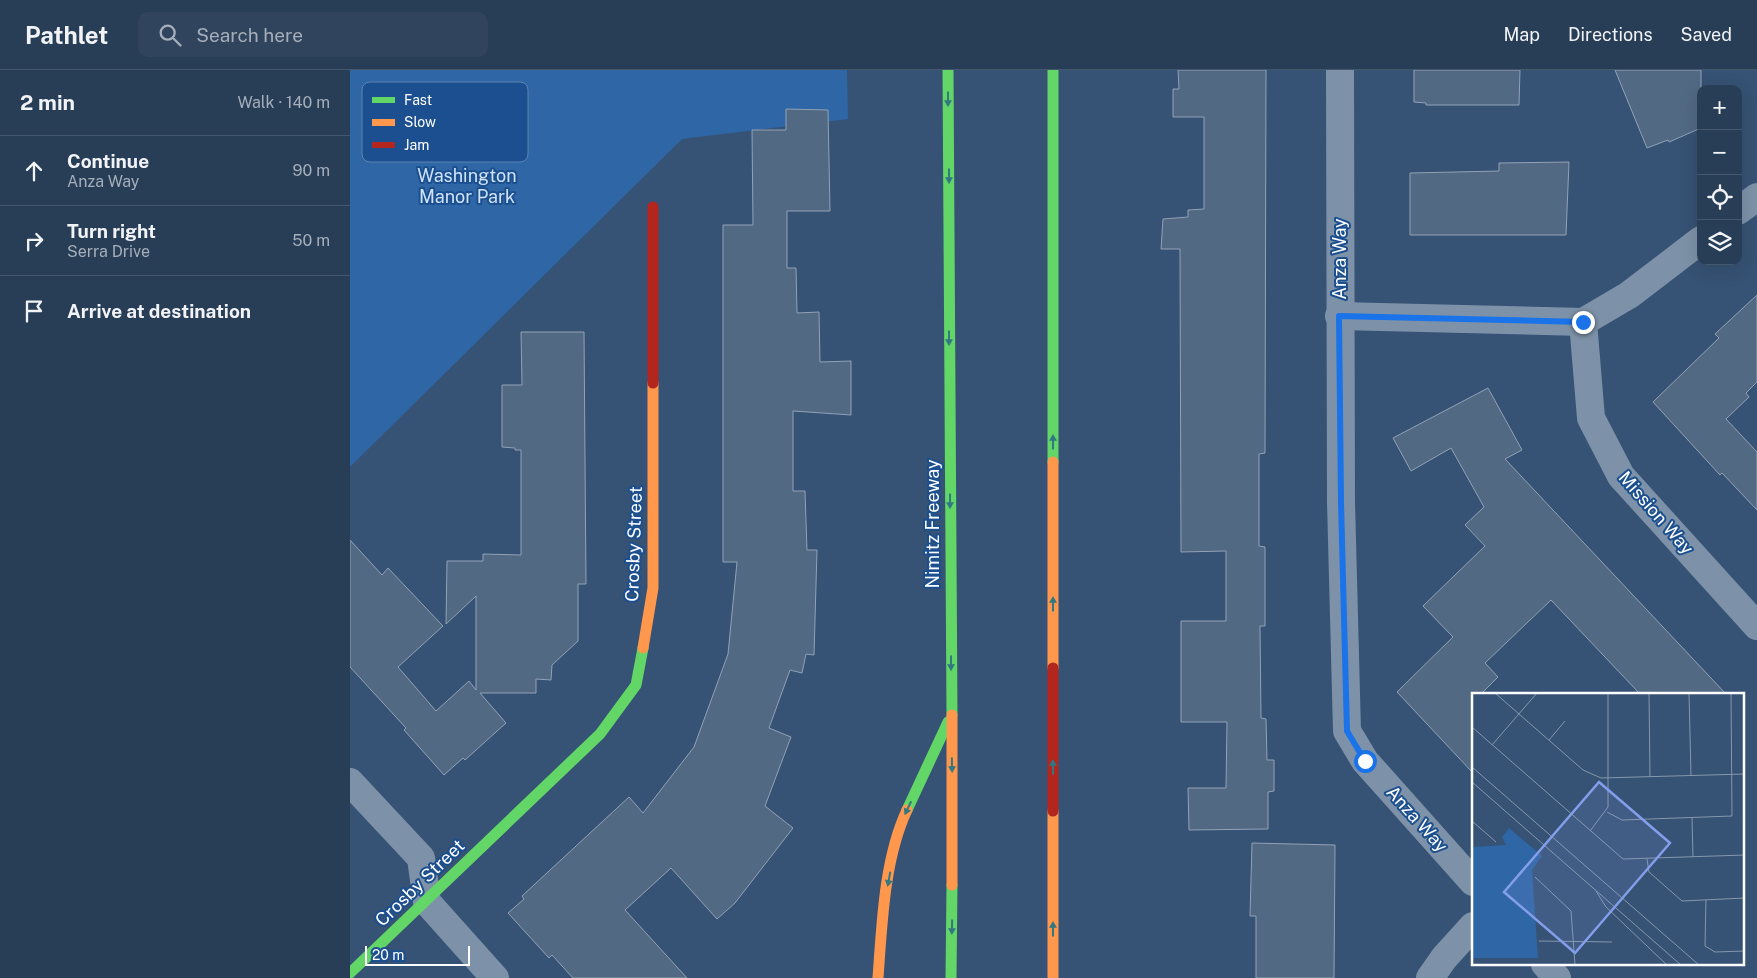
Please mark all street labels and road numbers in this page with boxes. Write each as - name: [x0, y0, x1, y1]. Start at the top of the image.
- street label: Anza Way: [1329, 218, 1350, 300]
- street label: Nimitz Freeway: [922, 459, 943, 589]
- street label: Mission Way: [1615, 467, 1698, 559]
- street label: Crosby Street: [621, 486, 646, 602]
- street label: Anza Way: [1382, 781, 1453, 856]
- street label: Crosby Street: [371, 835, 469, 930]

